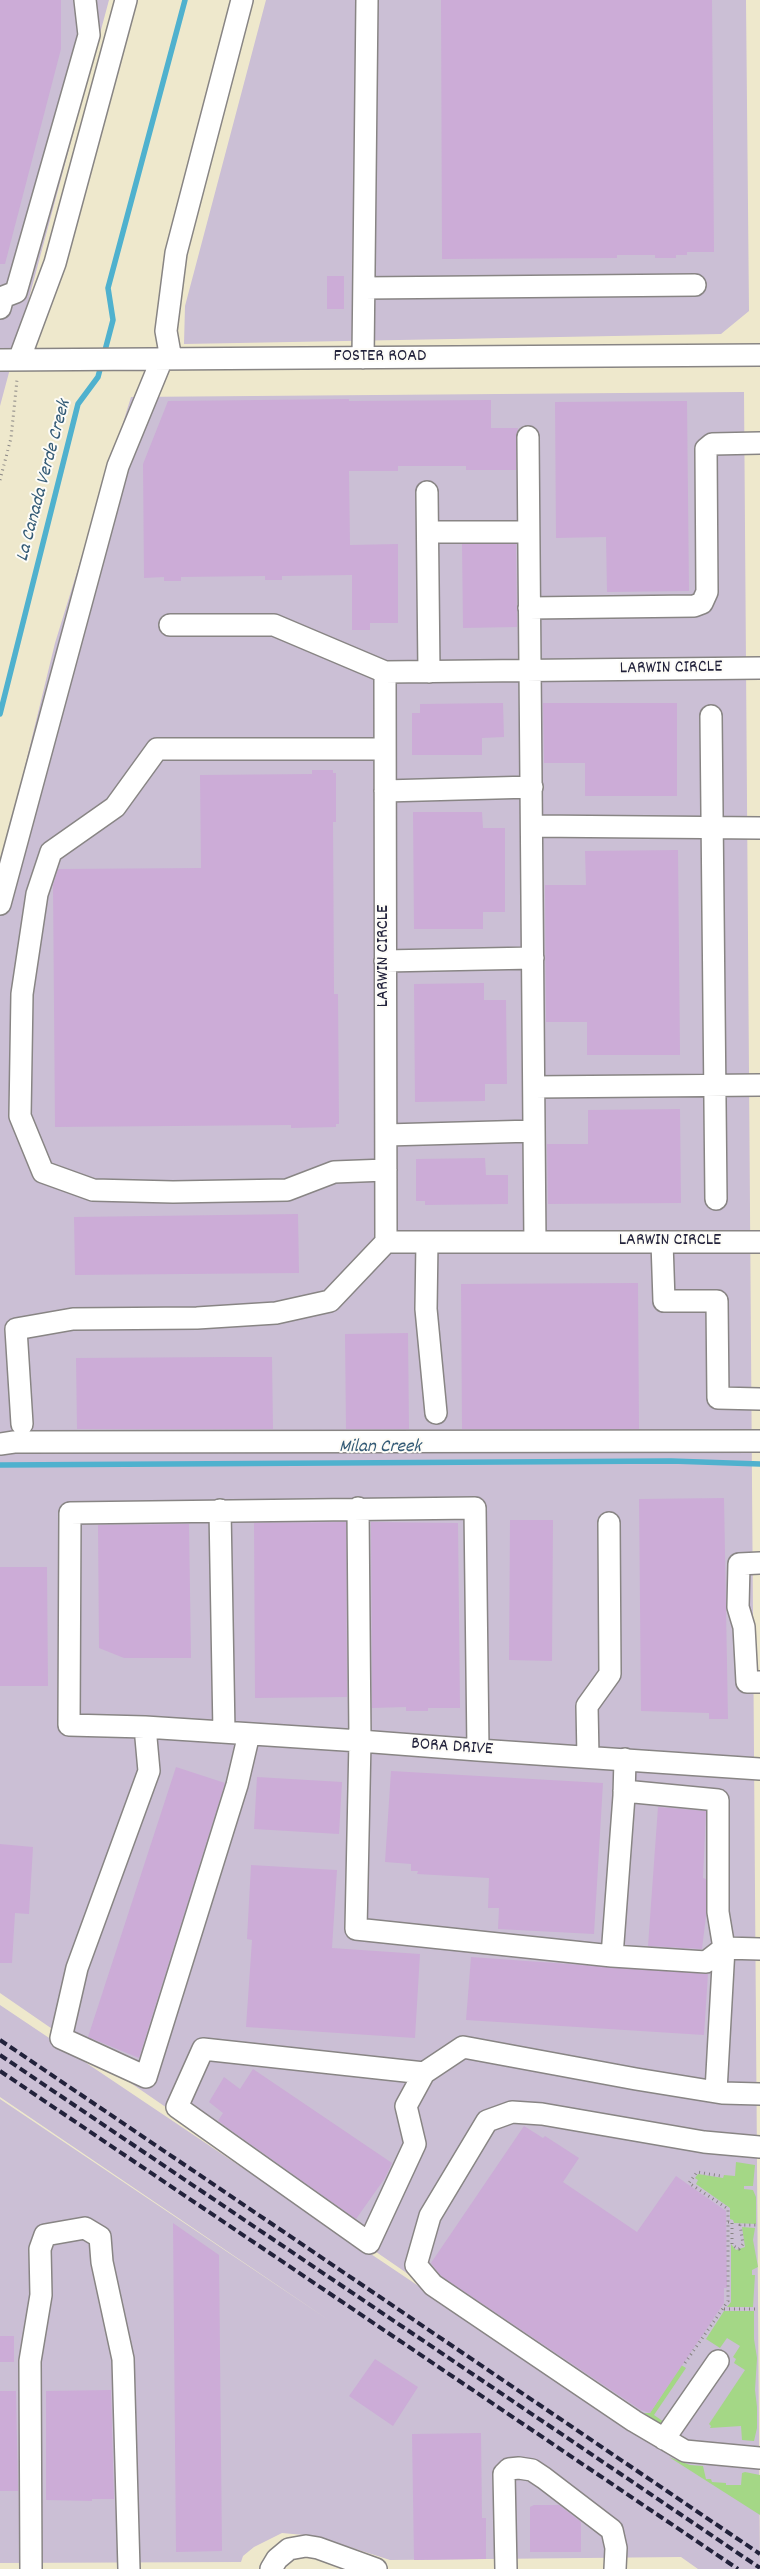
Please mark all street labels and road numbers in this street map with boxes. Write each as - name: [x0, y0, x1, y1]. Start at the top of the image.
- street label: FOSTER ROAD: [334, 347, 426, 369]
- street label: LARWIN CIRCLE: [620, 657, 722, 681]
- street label: LARWIN CIRCLE: [374, 905, 396, 1007]
- street label: LARWIN CIRCLE: [619, 1231, 721, 1253]
- street label: BORA DRIVE: [410, 1734, 494, 1762]

